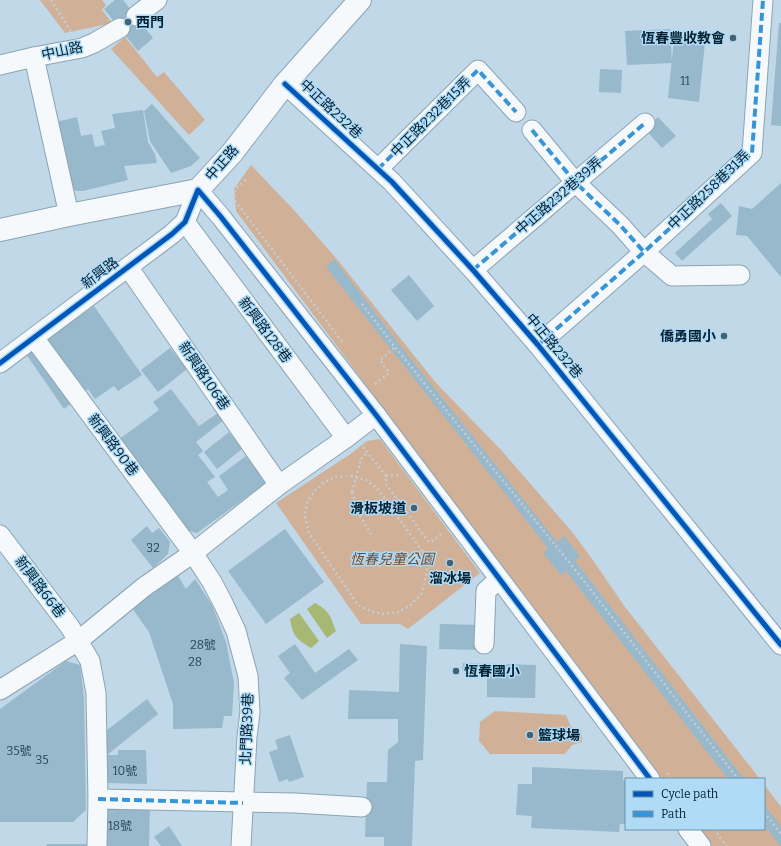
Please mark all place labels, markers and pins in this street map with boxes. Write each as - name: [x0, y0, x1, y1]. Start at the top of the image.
- place label: 西門: [136, 14, 164, 31]
- marker: 西門: [123, 17, 133, 27]
- place label: 恆春豐收教會: [641, 30, 725, 47]
- marker: 恆春豐收教會: [728, 33, 738, 43]
- place label: 僑勇國小: [660, 328, 716, 345]
- marker: 僑勇國小: [719, 331, 729, 341]
- place label: 滑板坡道: [350, 500, 407, 517]
- marker: 滑板坡道: [409, 503, 419, 513]
- marker: 溜冰場: [445, 558, 455, 568]
- place label: 溜冰場: [429, 570, 471, 587]
- place label: 恆春國小: [464, 663, 520, 680]
- marker: 恆春國小: [451, 666, 461, 676]
- place label: 籃球場: [538, 727, 580, 744]
- marker: 籃球場: [525, 730, 535, 740]

